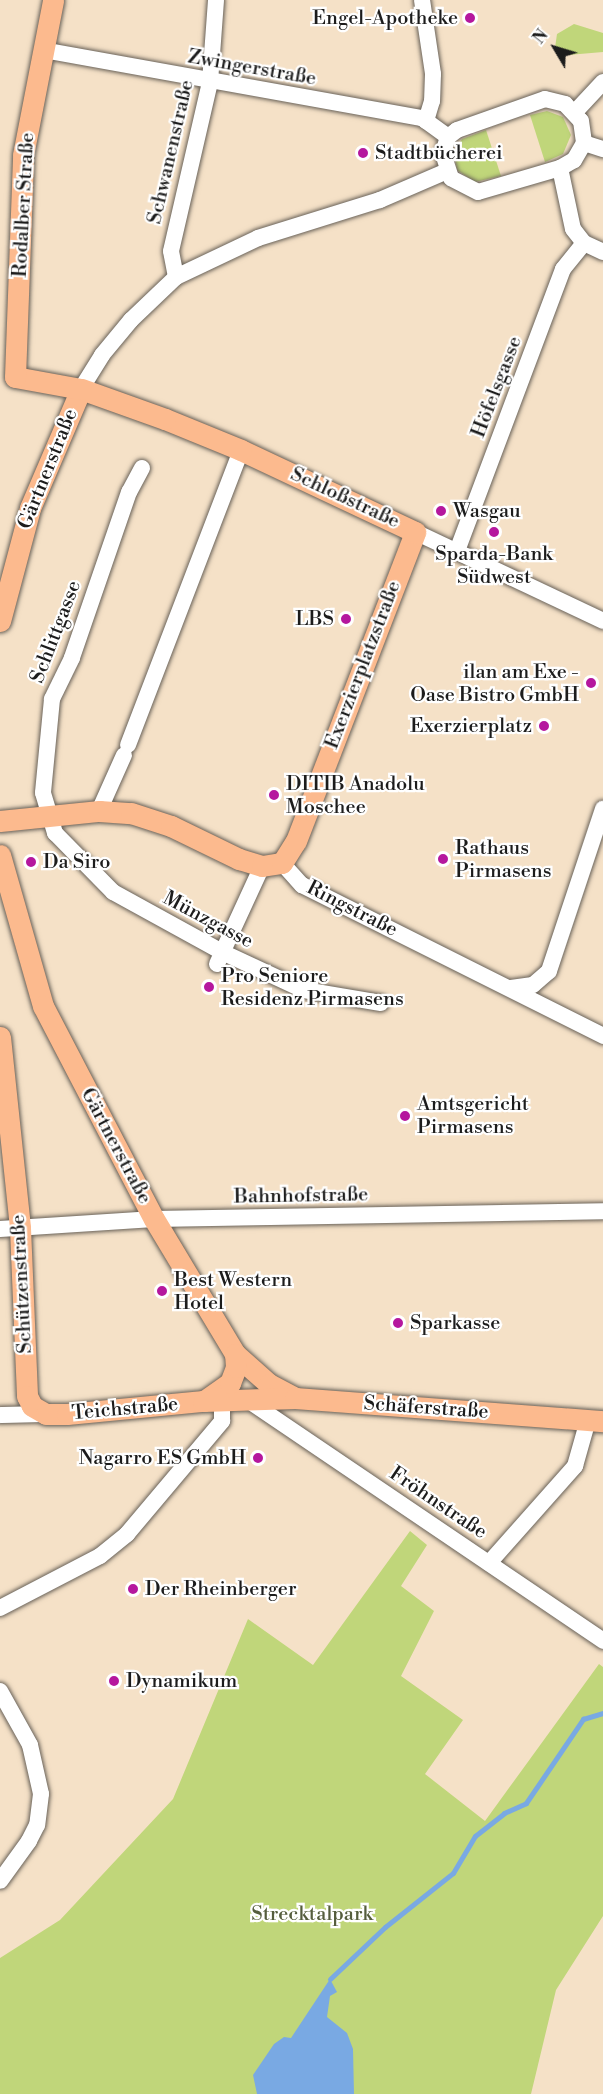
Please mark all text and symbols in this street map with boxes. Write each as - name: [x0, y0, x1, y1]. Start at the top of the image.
- place label: Engel-Apotheke: [312, 6, 458, 30]
- marker: Engel-Apotheke: [463, 11, 477, 25]
- north arrow: [525, 18, 585, 78]
- text: N: [529, 26, 553, 48]
- street label: Zwingerstraße: [186, 45, 318, 91]
- street label: Schwanenstraße: [143, 78, 199, 226]
- street label: Rodalber Straße: [8, 132, 40, 278]
- place label: Stadtbücherei: [375, 141, 503, 165]
- marker: Stadtbücherei: [356, 146, 370, 160]
- street label: Höfelsgasse: [467, 333, 527, 441]
- street label: Gärtnerstraße: [13, 405, 83, 533]
- street label: Schloßstraße: [287, 462, 403, 534]
- place label: Wasgau: [453, 499, 521, 523]
- marker: Wasgau: [434, 504, 448, 518]
- marker: Sparda-Bank Südwest: [487, 525, 501, 539]
- place label: Sparda-Bank Südwest: [435, 542, 553, 589]
- street label: Schlittgasse: [25, 577, 87, 687]
- street label: Exerzierplatzstraße: [320, 578, 406, 752]
- place label: LBS: [295, 607, 334, 631]
- marker: LBS: [339, 612, 353, 626]
- place label: ilan am Exe - Oase Bistro GmbH: [410, 660, 579, 707]
- marker: ilan am Exe - Oase Bistro GmbH: [584, 676, 598, 690]
- place label: Exerzierplatz: [410, 714, 532, 738]
- marker: Exerzierplatz: [537, 719, 551, 733]
- place label: DITIB Anadolu Moschee: [286, 772, 425, 819]
- marker: DITIB Anadolu Moschee: [267, 788, 281, 802]
- place label: Rathaus Pirmasens: [455, 836, 551, 883]
- place label: Da Siro: [43, 850, 110, 874]
- marker: Rathaus Pirmasens: [436, 852, 450, 866]
- marker: Da Siro: [24, 855, 38, 869]
- street label: Ringstraße: [303, 876, 401, 942]
- street label: Münzgasse: [159, 886, 257, 954]
- place label: Pro Seniore Residenz Pirmasens: [221, 964, 404, 1011]
- marker: Pro Seniore Residenz Pirmasens: [202, 980, 216, 994]
- street label: Gärtnerstraße: [75, 1084, 157, 1208]
- place label: Amtsgericht Pirmasens: [417, 1092, 529, 1139]
- marker: Amtsgericht Pirmasens: [398, 1109, 412, 1123]
- street label: Bahnhofstraße: [234, 1183, 368, 1209]
- street label: Schützenstraße: [6, 1214, 38, 1354]
- place label: Best Western Hotel: [174, 1268, 292, 1315]
- marker: Best Western Hotel: [155, 1284, 169, 1298]
- place label: Sparkasse: [410, 1311, 500, 1335]
- marker: Sparkasse: [391, 1316, 405, 1330]
- street label: Teichstraße: [71, 1392, 179, 1426]
- street label: Schäferstraße: [363, 1392, 489, 1424]
- place label: Nagarro ES GmbH: [79, 1446, 246, 1470]
- marker: Nagarro ES GmbH: [251, 1451, 265, 1465]
- street label: Fröhnstraße: [385, 1462, 491, 1544]
- place label: Der Rheinberger: [145, 1577, 297, 1601]
- marker: Der Rheinberger: [126, 1582, 140, 1596]
- place label: Dynamikum: [126, 1669, 237, 1693]
- marker: Dynamikum: [107, 1674, 121, 1688]
- park label: Strecktalpark: [251, 1902, 373, 1926]

